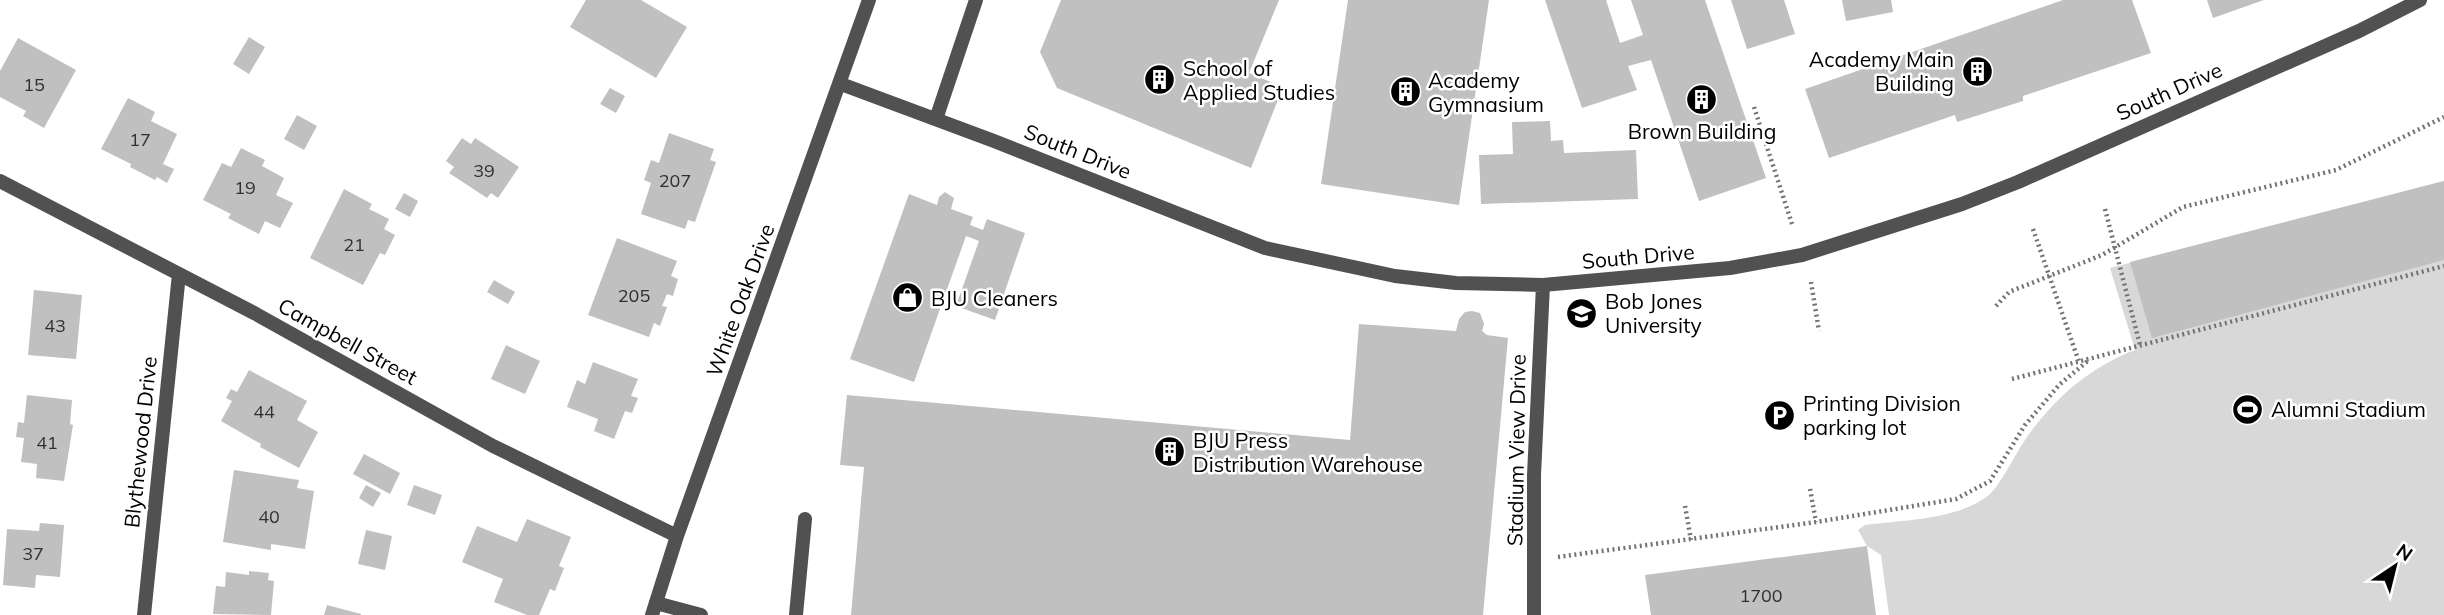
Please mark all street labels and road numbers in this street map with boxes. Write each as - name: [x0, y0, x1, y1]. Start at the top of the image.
- street label: South Drive: [2112, 56, 2226, 126]
- street label: South Drive: [1021, 118, 1135, 184]
- street label: White Oak Drive: [700, 220, 780, 380]
- street label: South Drive: [1581, 238, 1695, 274]
- street label: Campbell Street: [274, 292, 422, 390]
- street label: Stadium View Drive: [1501, 354, 1531, 546]
- street label: Blythewood Drive: [118, 355, 162, 529]

